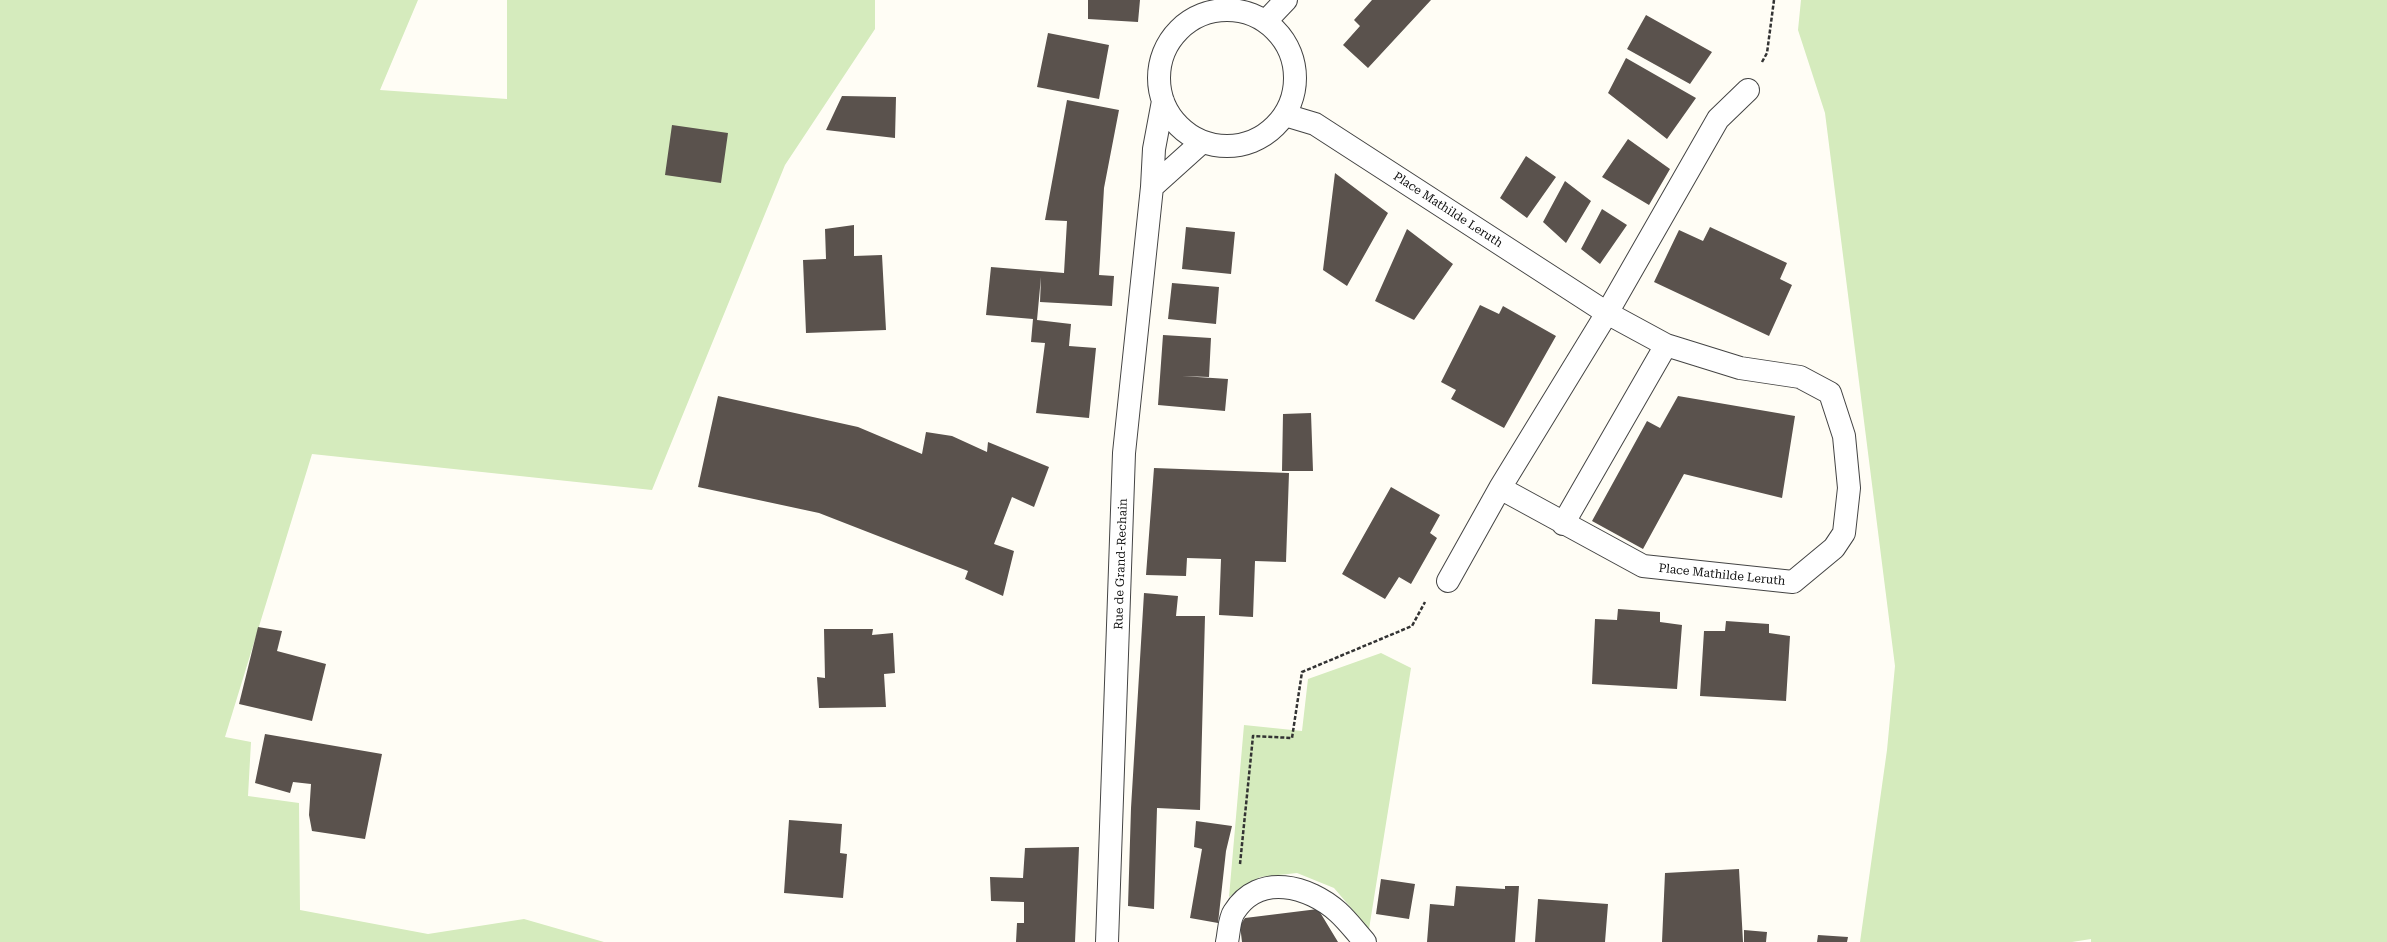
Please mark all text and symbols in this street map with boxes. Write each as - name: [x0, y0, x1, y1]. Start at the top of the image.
- street label: Place Mathilde Leruth: [1391, 169, 1505, 251]
- street label: Rue de Grand-Rechain: [1112, 498, 1130, 630]
- street label: Place Mathilde Leruth: [1658, 561, 1786, 589]

